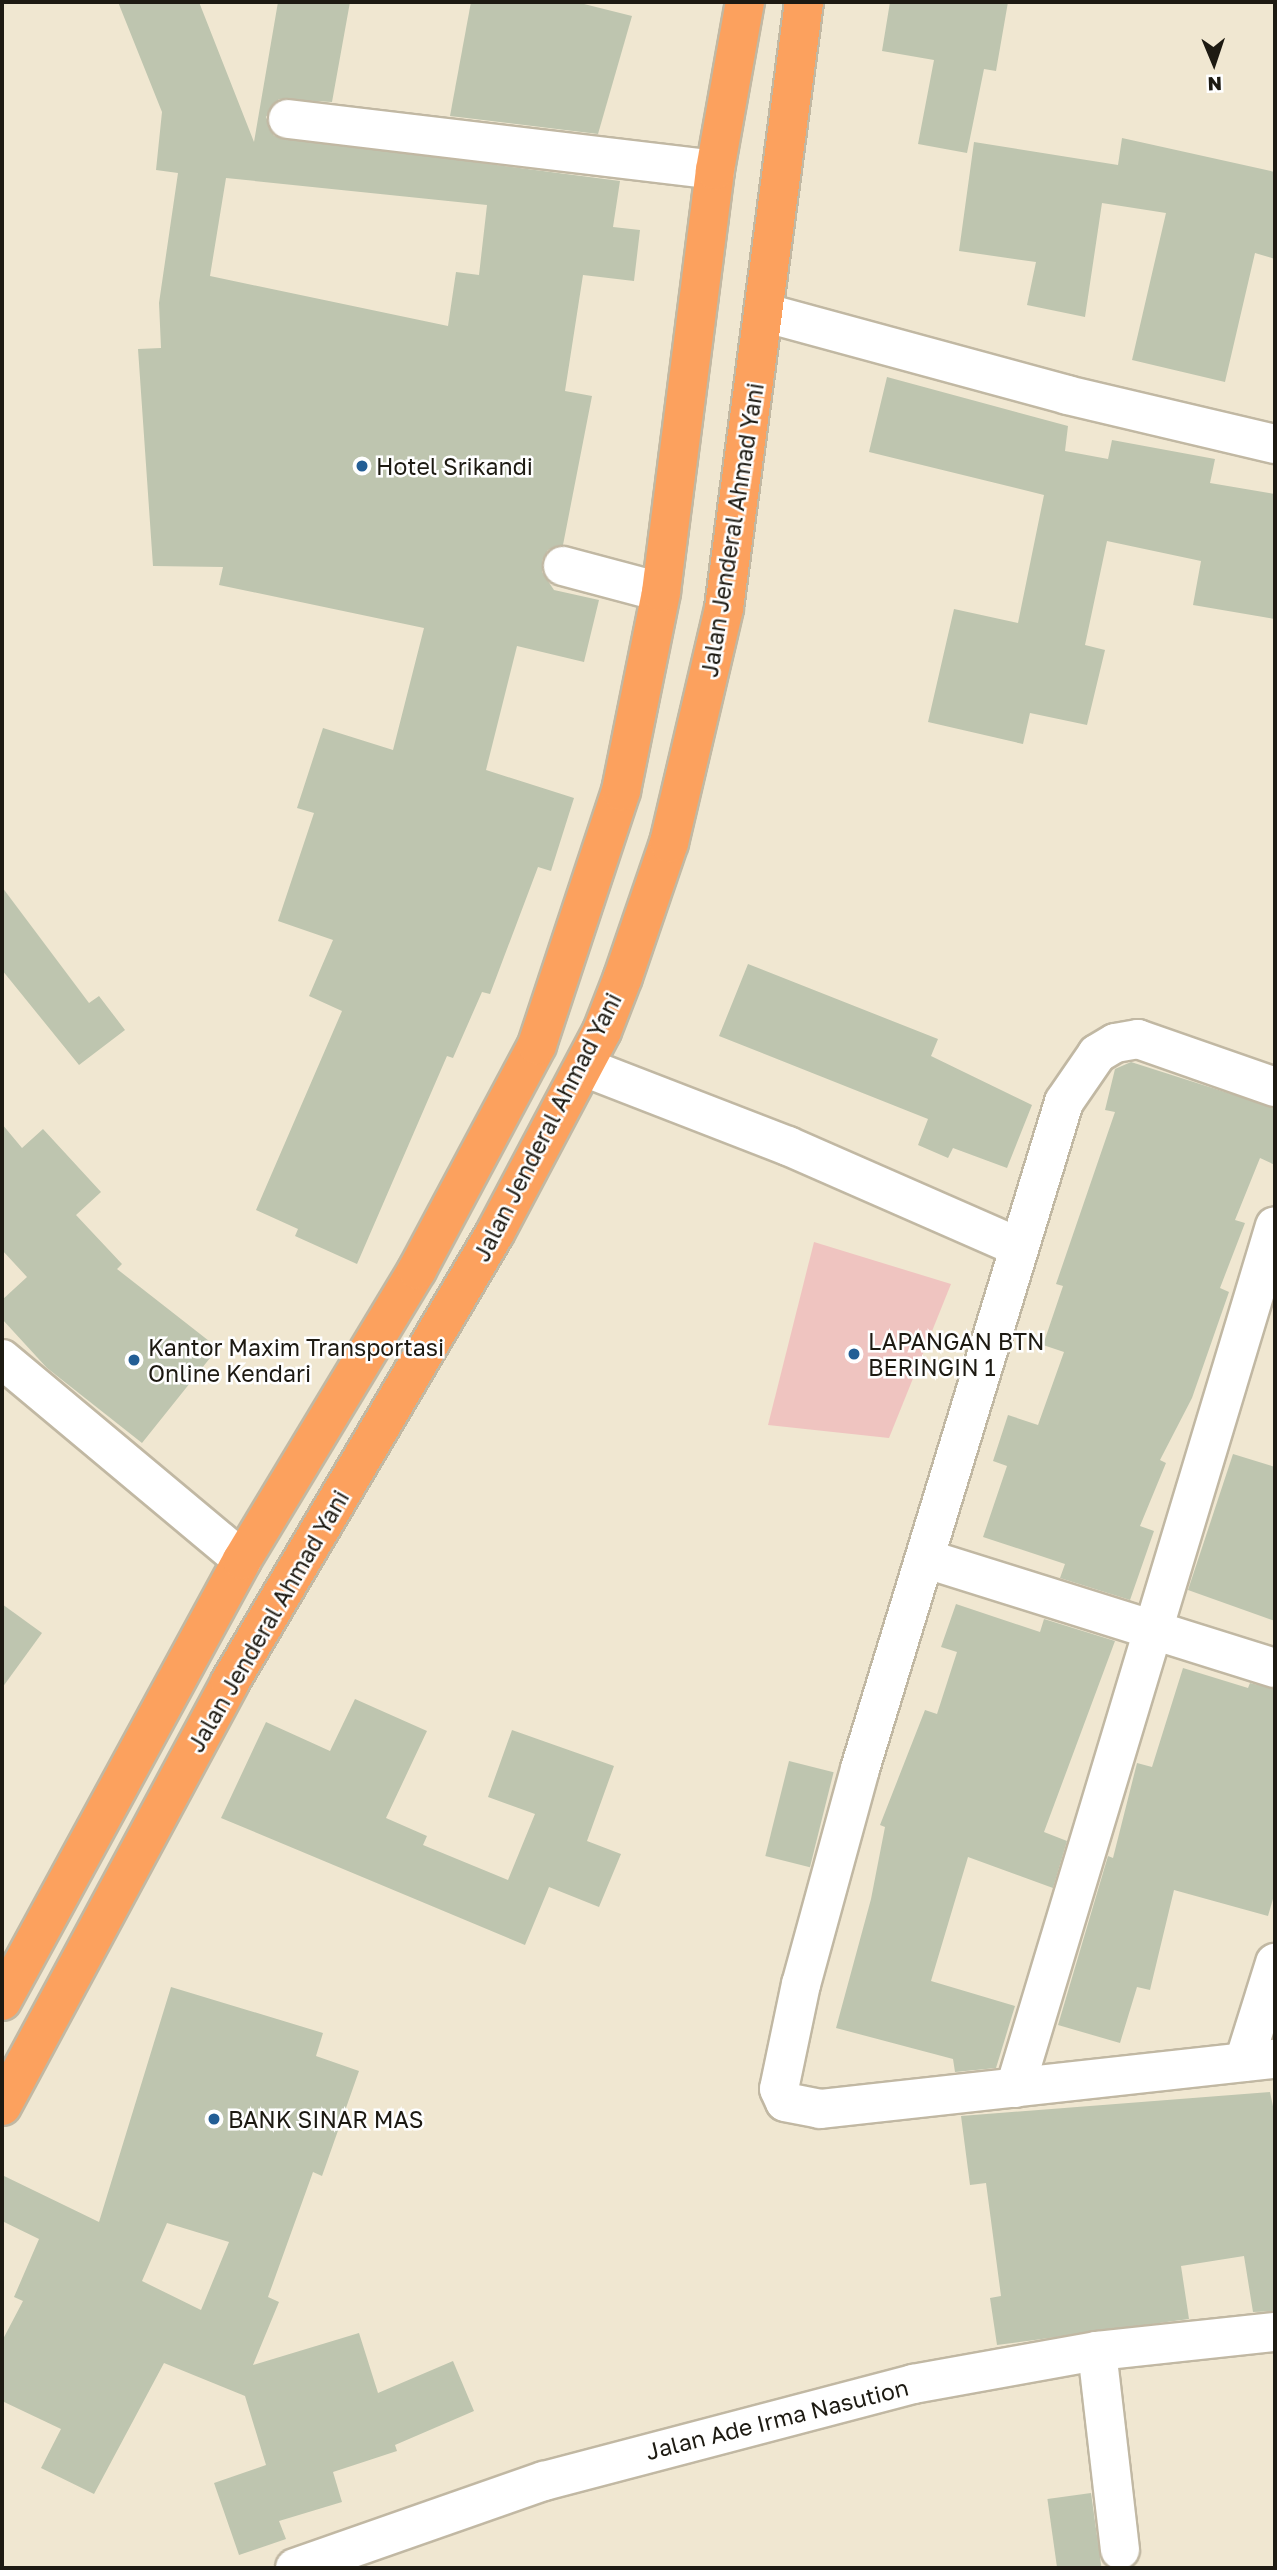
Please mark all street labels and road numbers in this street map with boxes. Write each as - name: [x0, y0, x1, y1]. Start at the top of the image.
- street label: Jalan Jenderal Ahmad Yani: [695, 381, 769, 679]
- street label: Jalan Jenderal Ahmad Yani: [467, 988, 627, 1266]
- street label: Jalan Jenderal Ahmad Yani: [182, 1485, 354, 1757]
- street label: Jalan Ade Irma Nasution: [643, 2373, 911, 2465]

